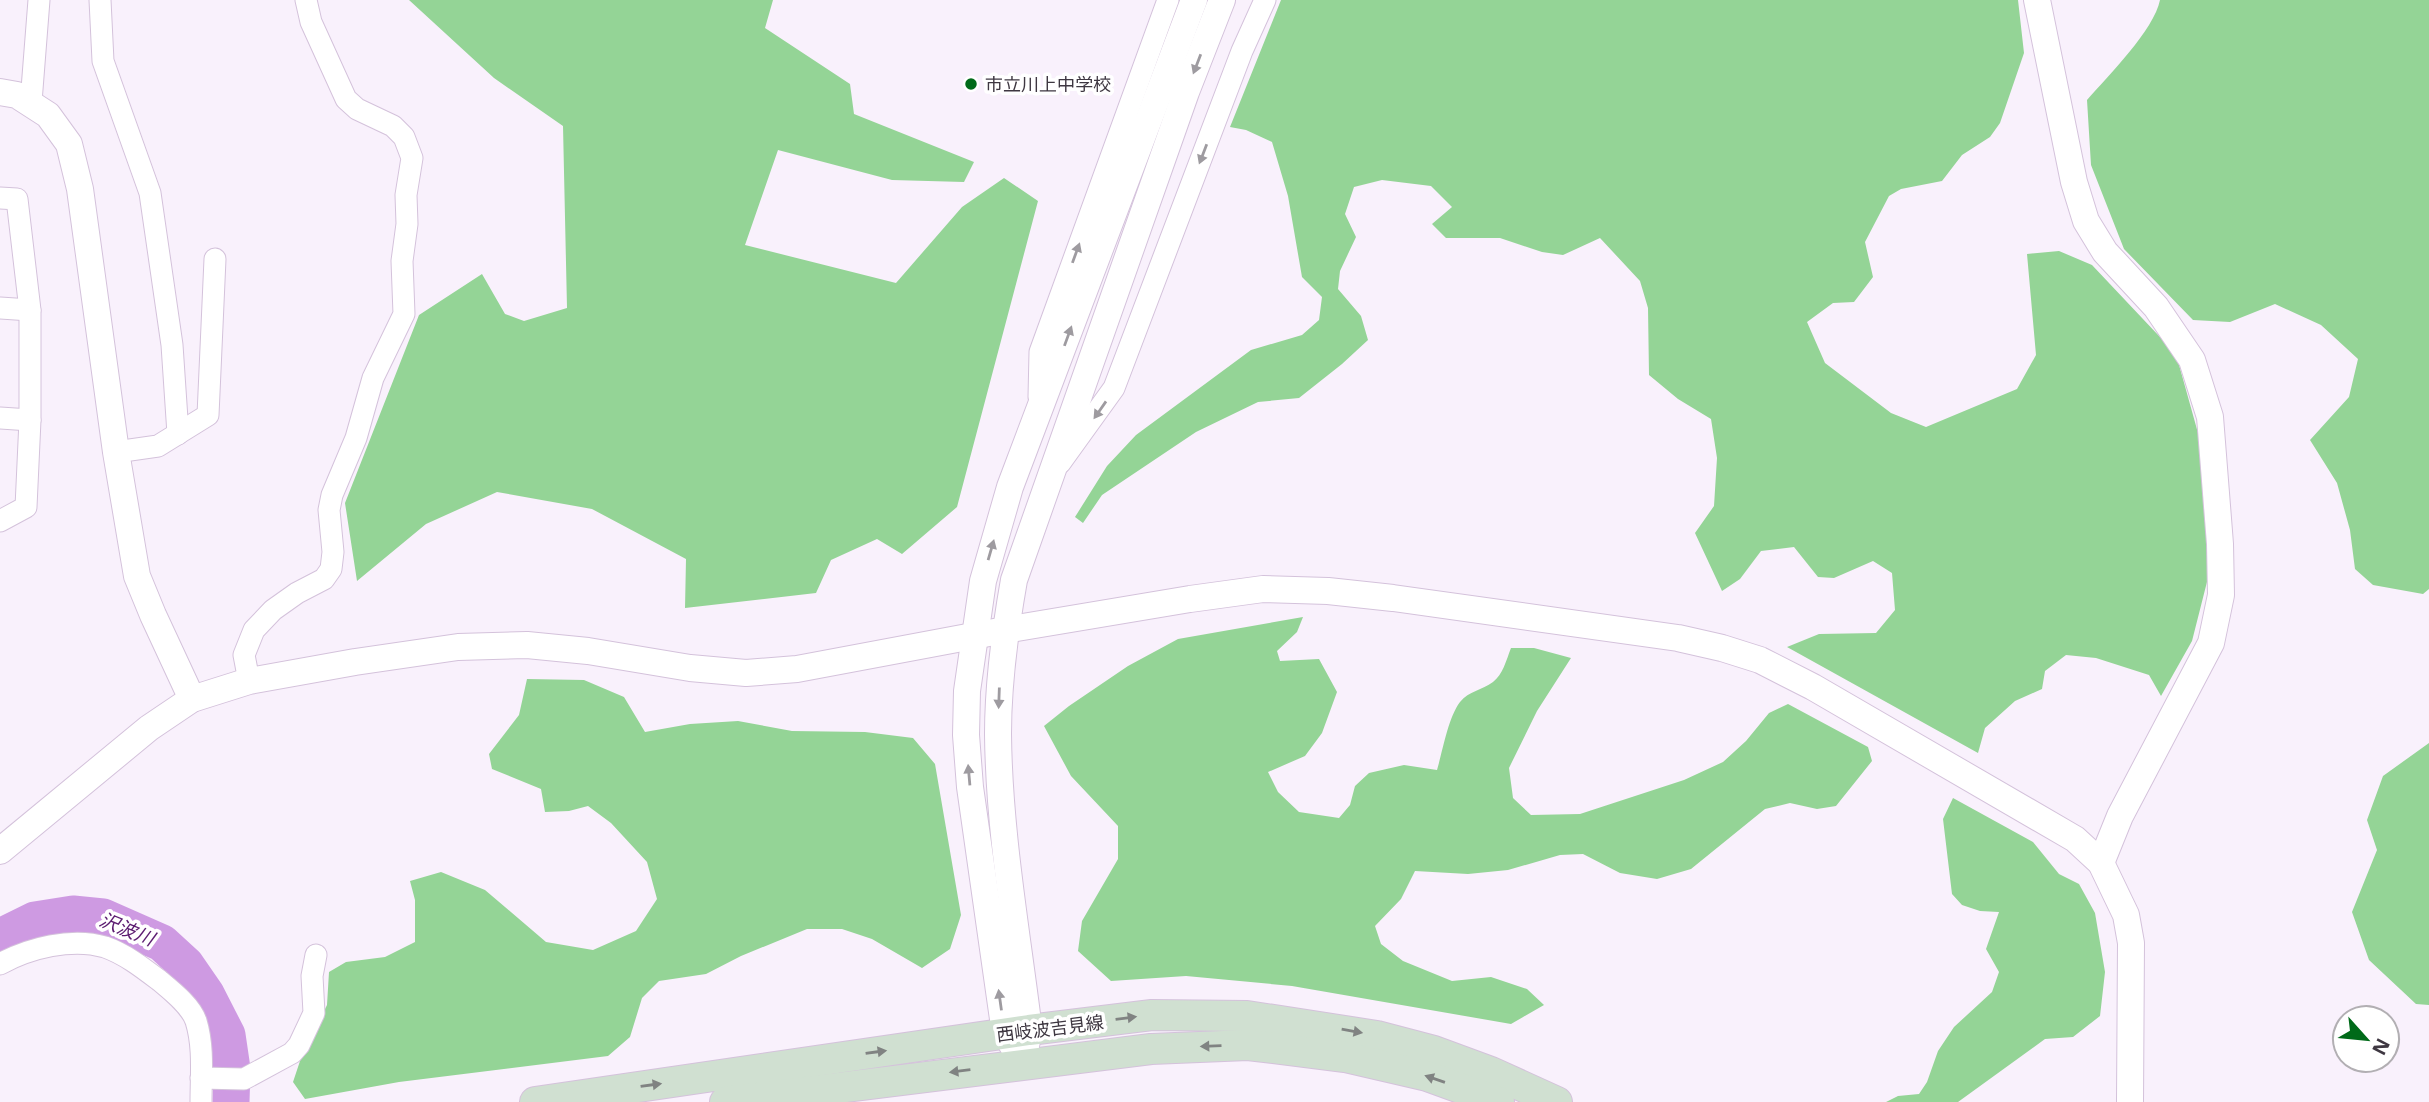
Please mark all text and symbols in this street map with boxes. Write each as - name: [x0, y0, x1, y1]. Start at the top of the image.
- one-way arrow: [1191, 53, 1202, 74]
- place label: 市立川上中学校: [985, 72, 1111, 96]
- marker: 市立川上中学校: [963, 76, 979, 92]
- one-way arrow: [1197, 144, 1208, 165]
- one-way arrow: [1071, 243, 1082, 264]
- one-way arrow: [1063, 326, 1074, 347]
- one-way arrow: [1093, 401, 1107, 419]
- one-way arrow: [987, 539, 997, 560]
- one-way arrow: [993, 688, 1005, 710]
- one-way arrow: [963, 764, 974, 786]
- water label: 沢波川: [96, 906, 160, 952]
- one-way arrow: [995, 989, 1006, 1011]
- north arrow: [2331, 1004, 2401, 1074]
- street label: 西岐波吉見線: [995, 1010, 1105, 1046]
- one-way arrow: [1115, 1012, 1137, 1023]
- one-way arrow: [1341, 1026, 1363, 1037]
- text: N: [2366, 1034, 2396, 1060]
- one-way arrow: [1200, 1041, 1222, 1052]
- one-way arrow: [865, 1046, 887, 1057]
- one-way arrow: [949, 1066, 971, 1077]
- one-way arrow: [1424, 1073, 1445, 1084]
- one-way arrow: [640, 1079, 662, 1090]

